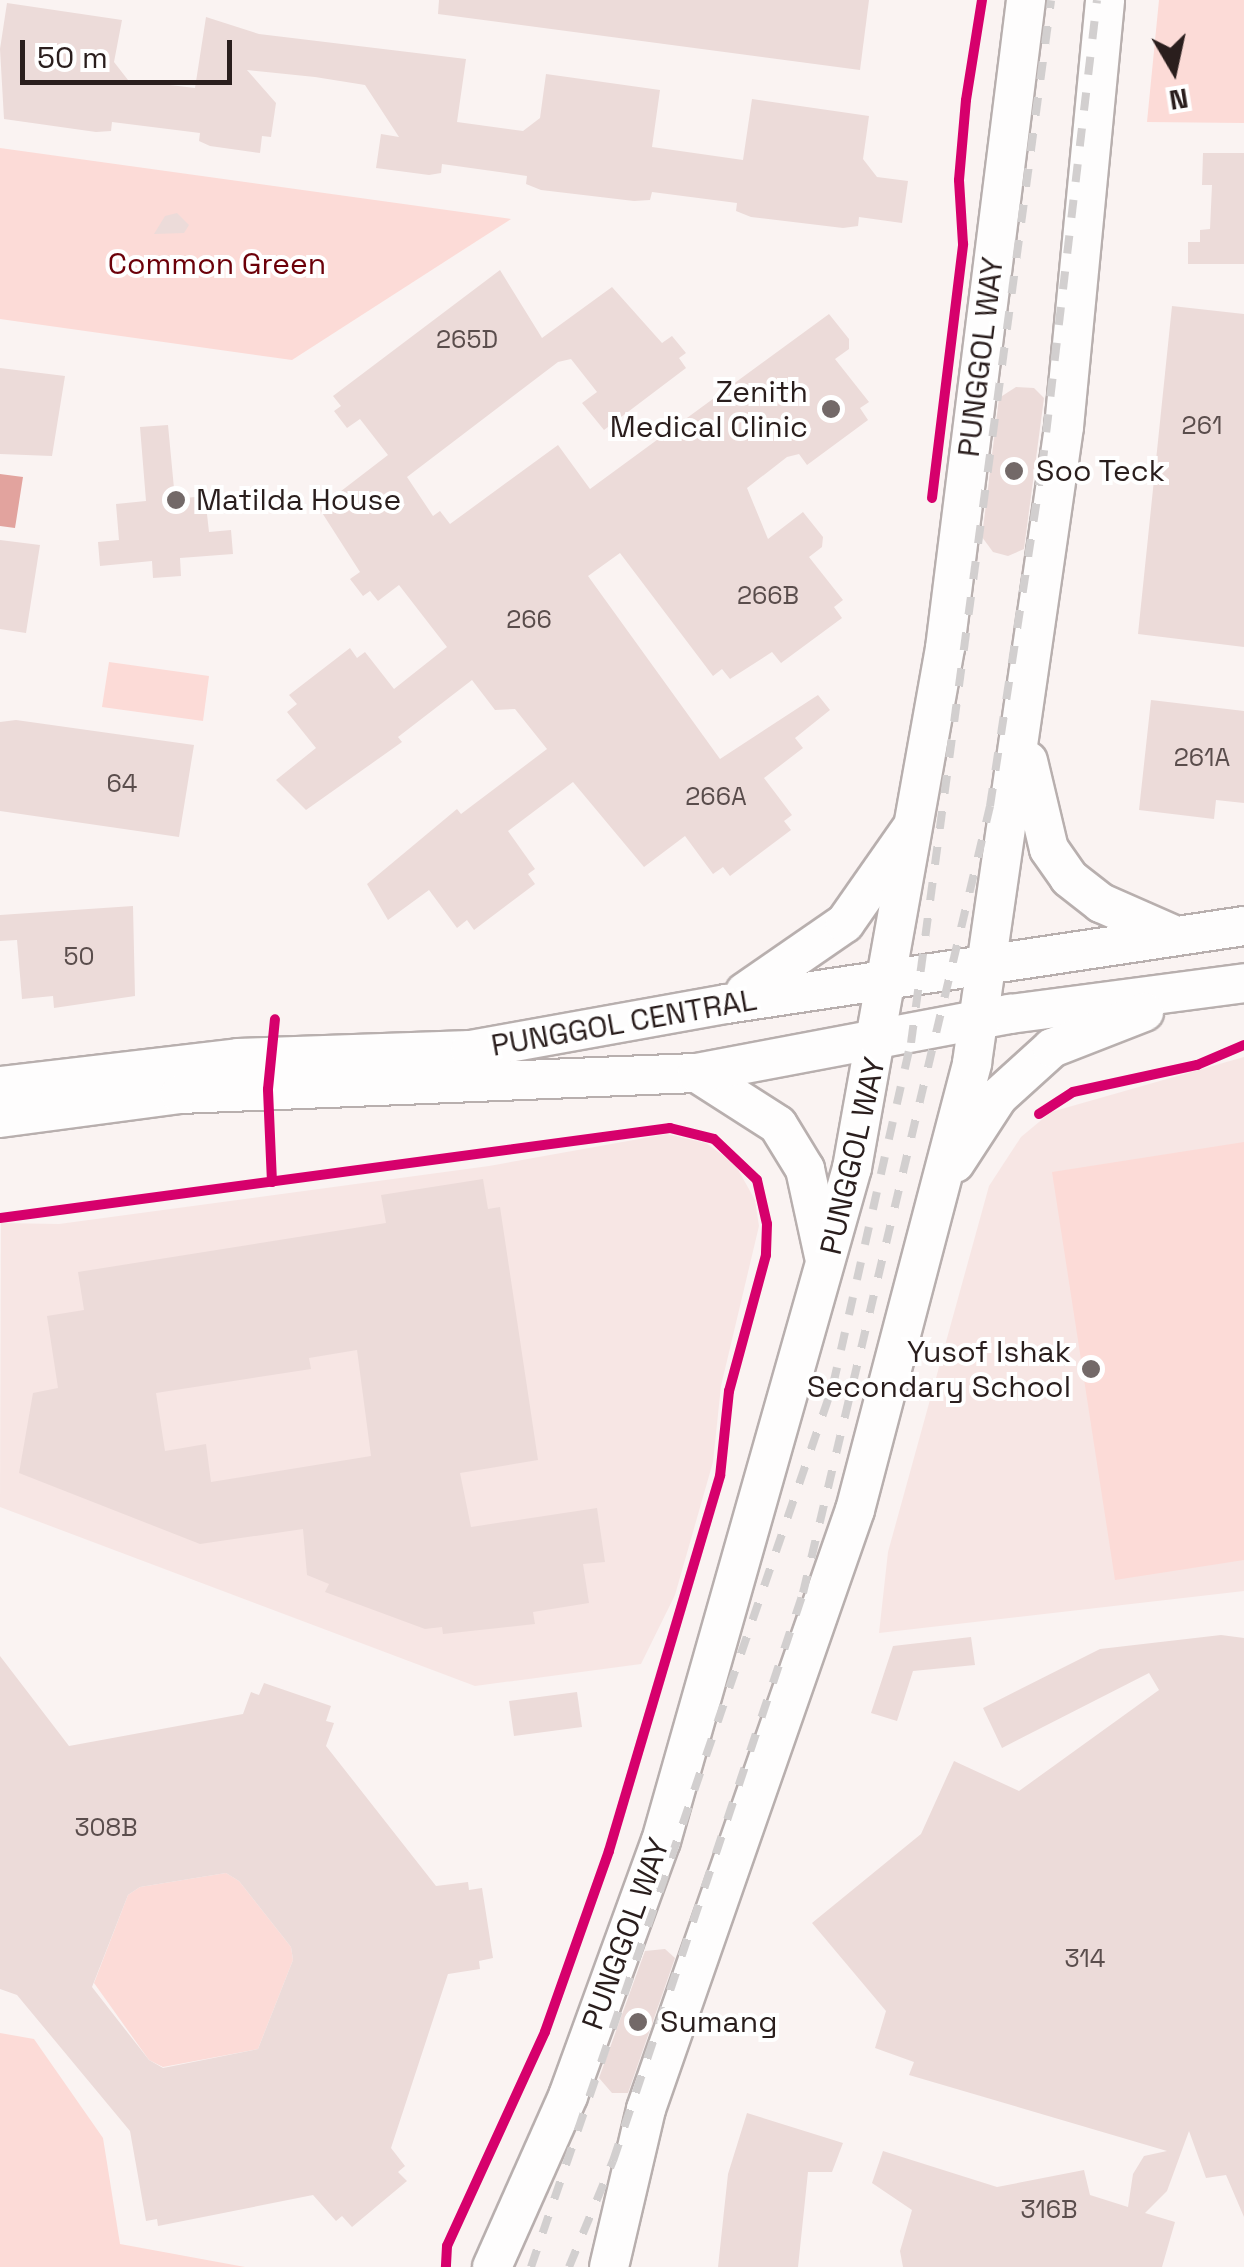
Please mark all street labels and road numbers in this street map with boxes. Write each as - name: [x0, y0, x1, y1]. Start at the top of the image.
- street label: PUNGGOL WAY: [951, 255, 1011, 459]
- street label: PUNGGOL CENTRAL: [488, 982, 760, 1064]
- street label: PUNGGOL WAY: [813, 1054, 893, 1258]
- street label: PUNGGOL WAY: [575, 1833, 677, 2035]

